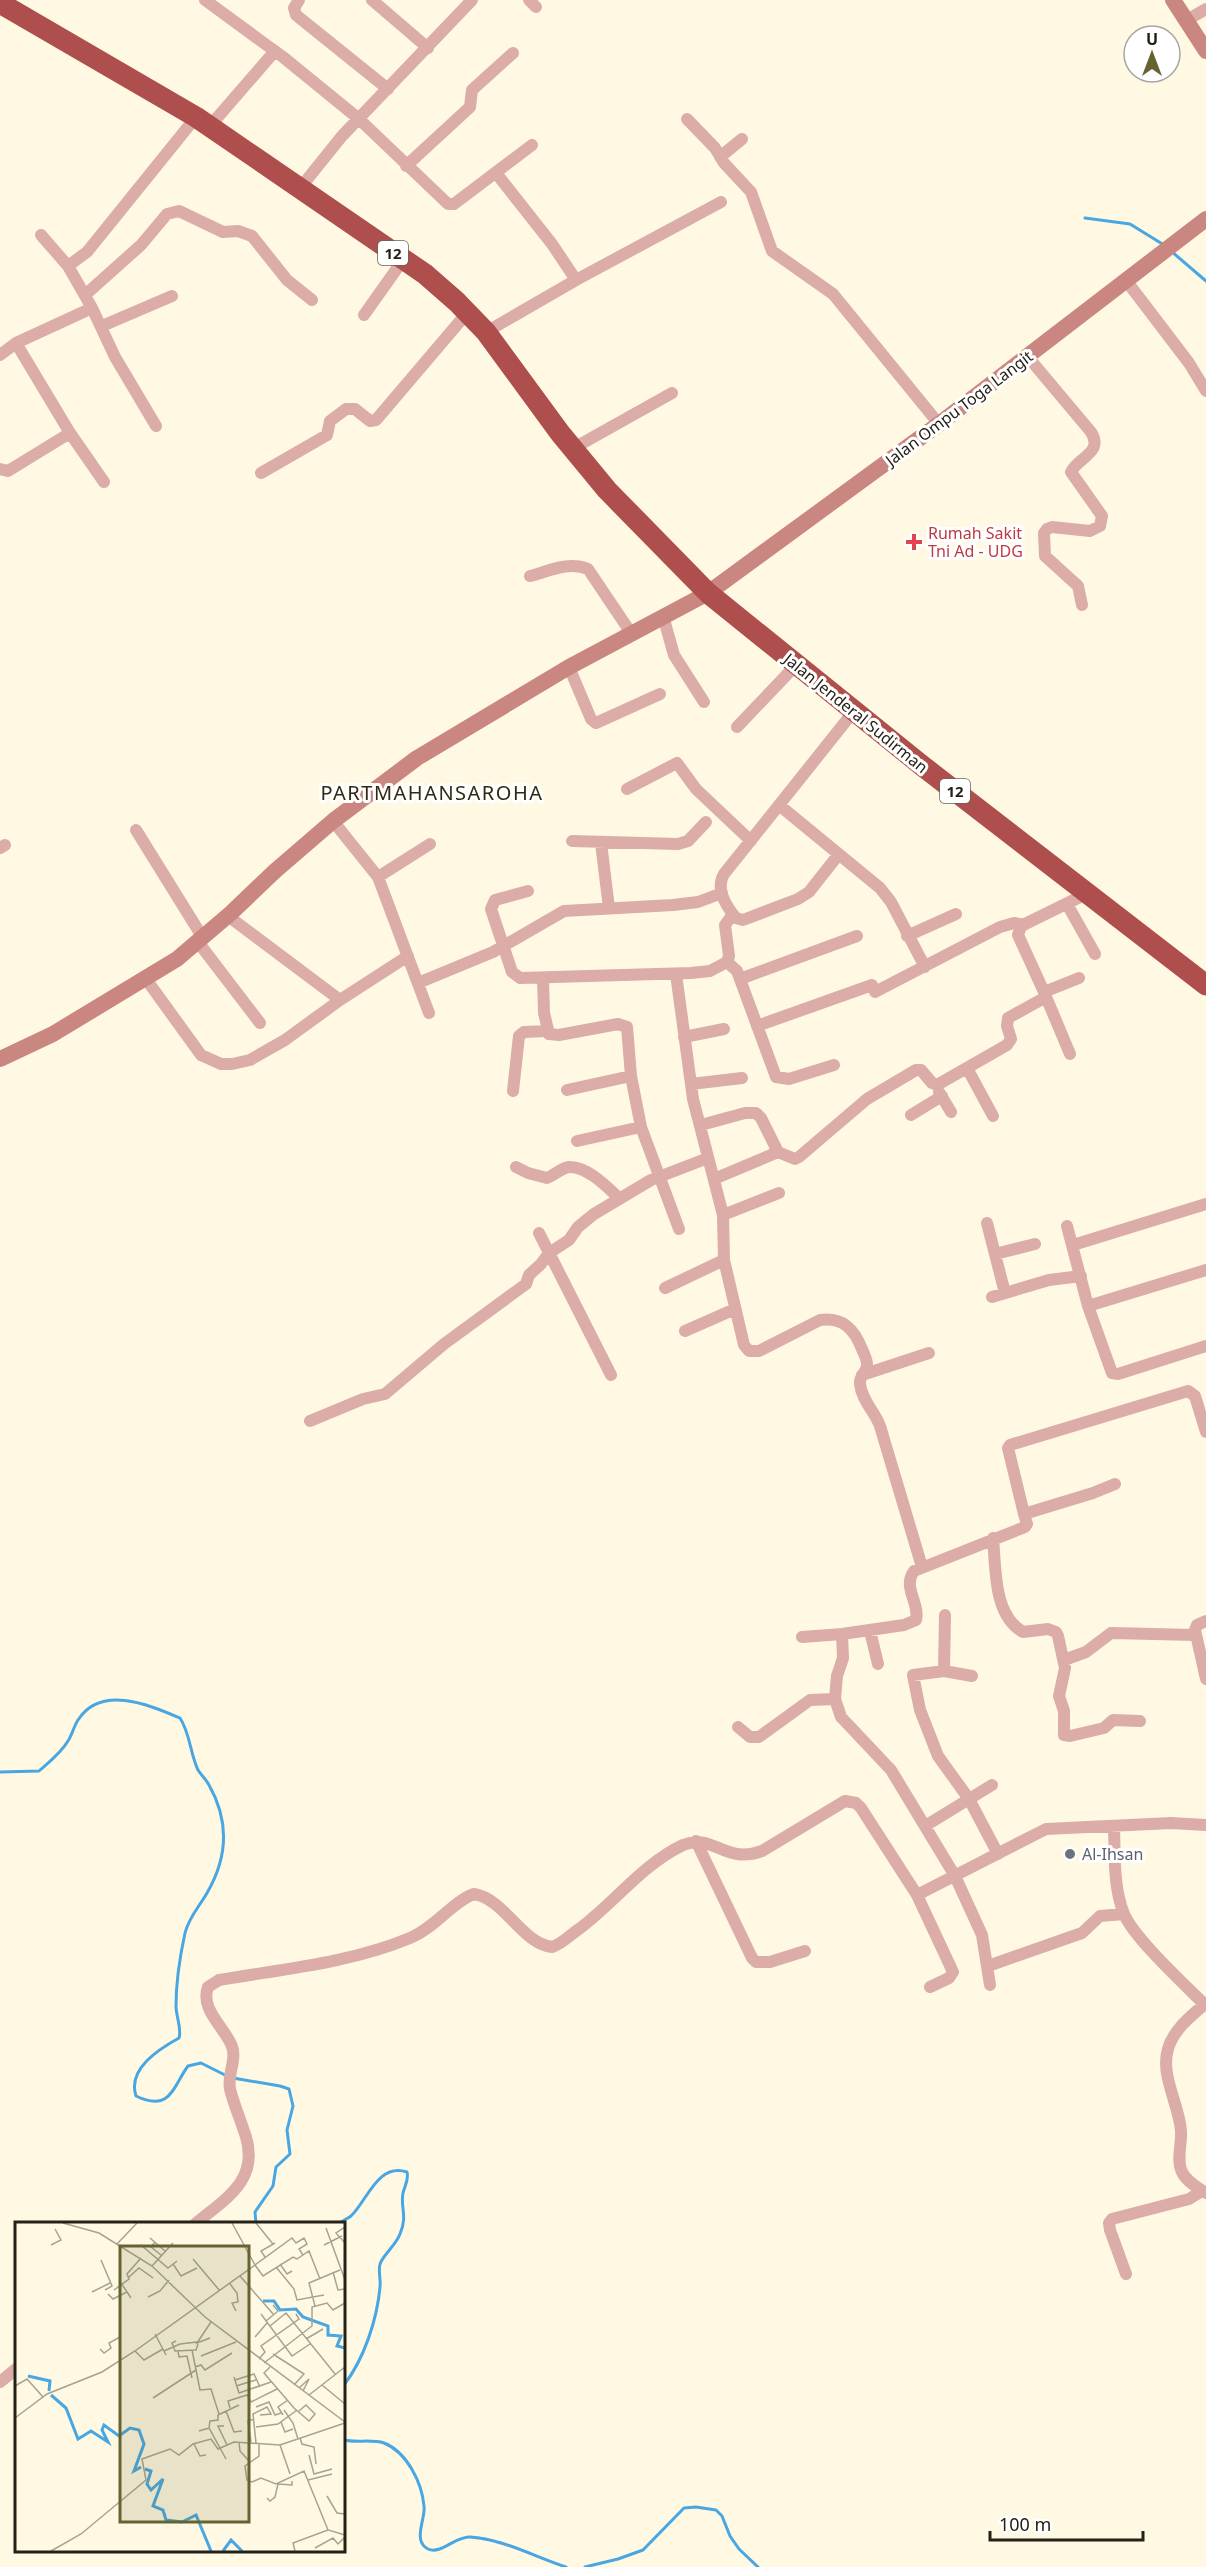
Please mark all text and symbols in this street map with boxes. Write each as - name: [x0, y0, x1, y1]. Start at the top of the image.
- north arrow: [1122, 24, 1182, 84]
- text: U: [1146, 28, 1158, 50]
- road number: 12: [378, 241, 408, 265]
- street label: Jalan Ompu Toga Langit: [879, 345, 1037, 472]
- place label: Rumah Sakit Tni Ad - UDG: [928, 522, 1023, 562]
- marker: Rumah Sakit Tni Ad - UDG: [905, 533, 923, 551]
- street label: Jalan Jenderal Sudirman: [778, 647, 933, 778]
- district label: PARTMAHANSAROHA: [320, 779, 544, 806]
- road number: 12: [940, 779, 970, 803]
- place label: Al-Ihsan: [1082, 1843, 1143, 1865]
- marker: Al-Ihsan: [1063, 1847, 1077, 1861]
- inset map: [15, 2222, 345, 2552]
- scale bar: [990, 2504, 1143, 2542]
- text: 100 m: [999, 2512, 1051, 2536]

